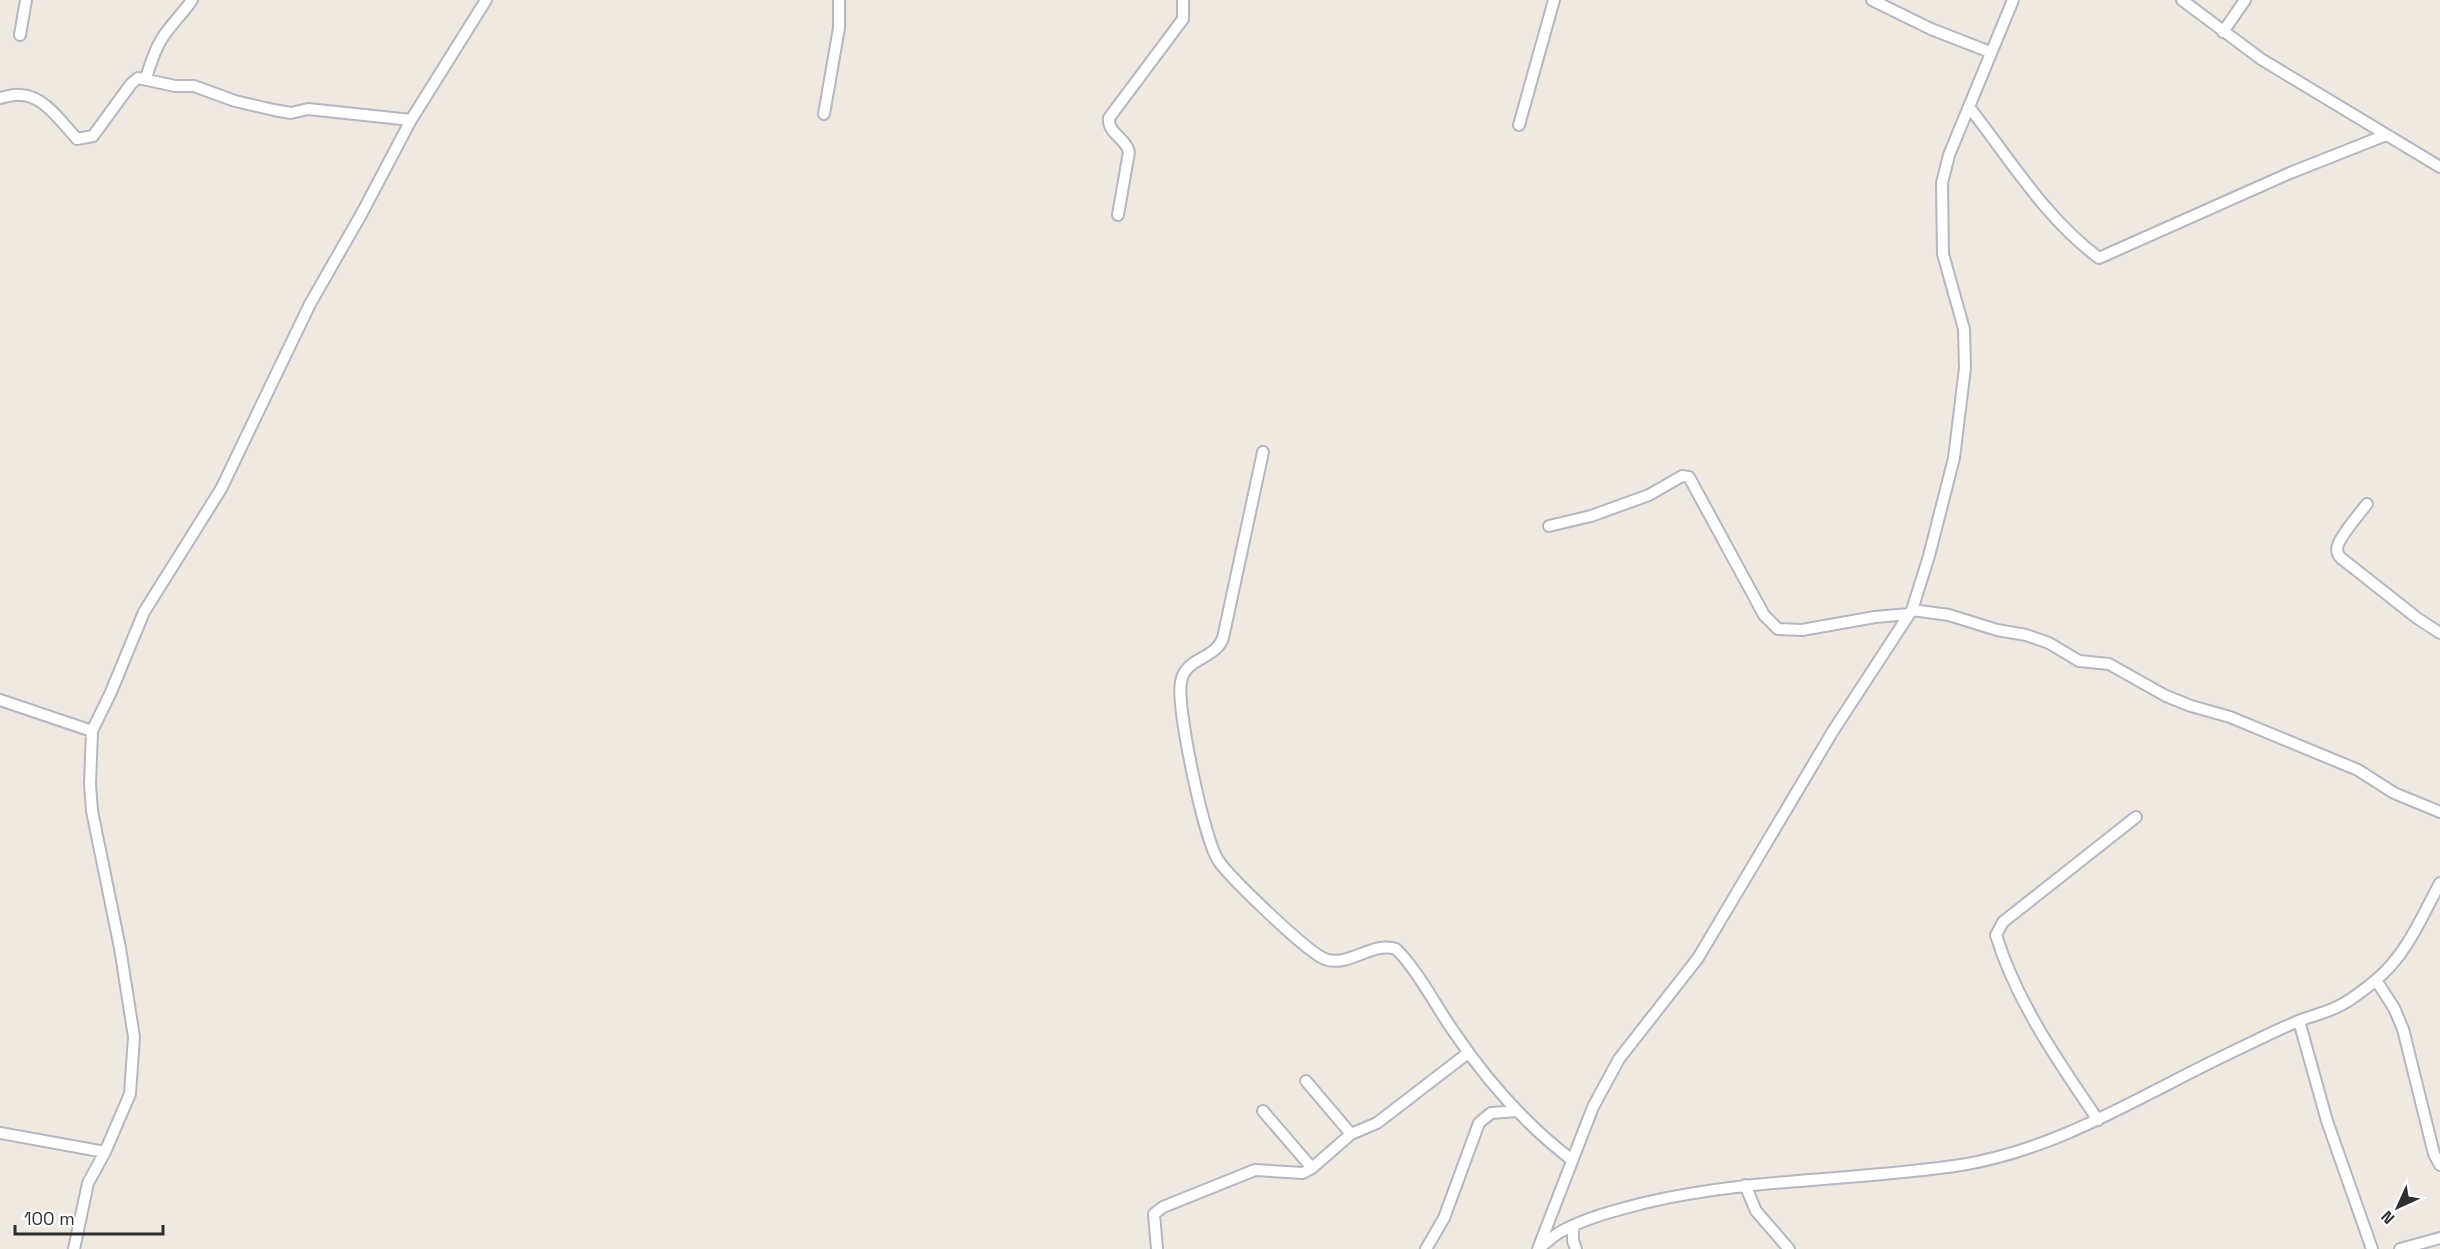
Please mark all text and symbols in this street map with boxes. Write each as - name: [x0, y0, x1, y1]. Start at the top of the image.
- north arrow: [2368, 1177, 2428, 1237]
- scale bar: [15, 1198, 164, 1236]
- text: N: [2377, 1206, 2399, 1228]
- text: 100 m: [24, 1207, 75, 1230]

